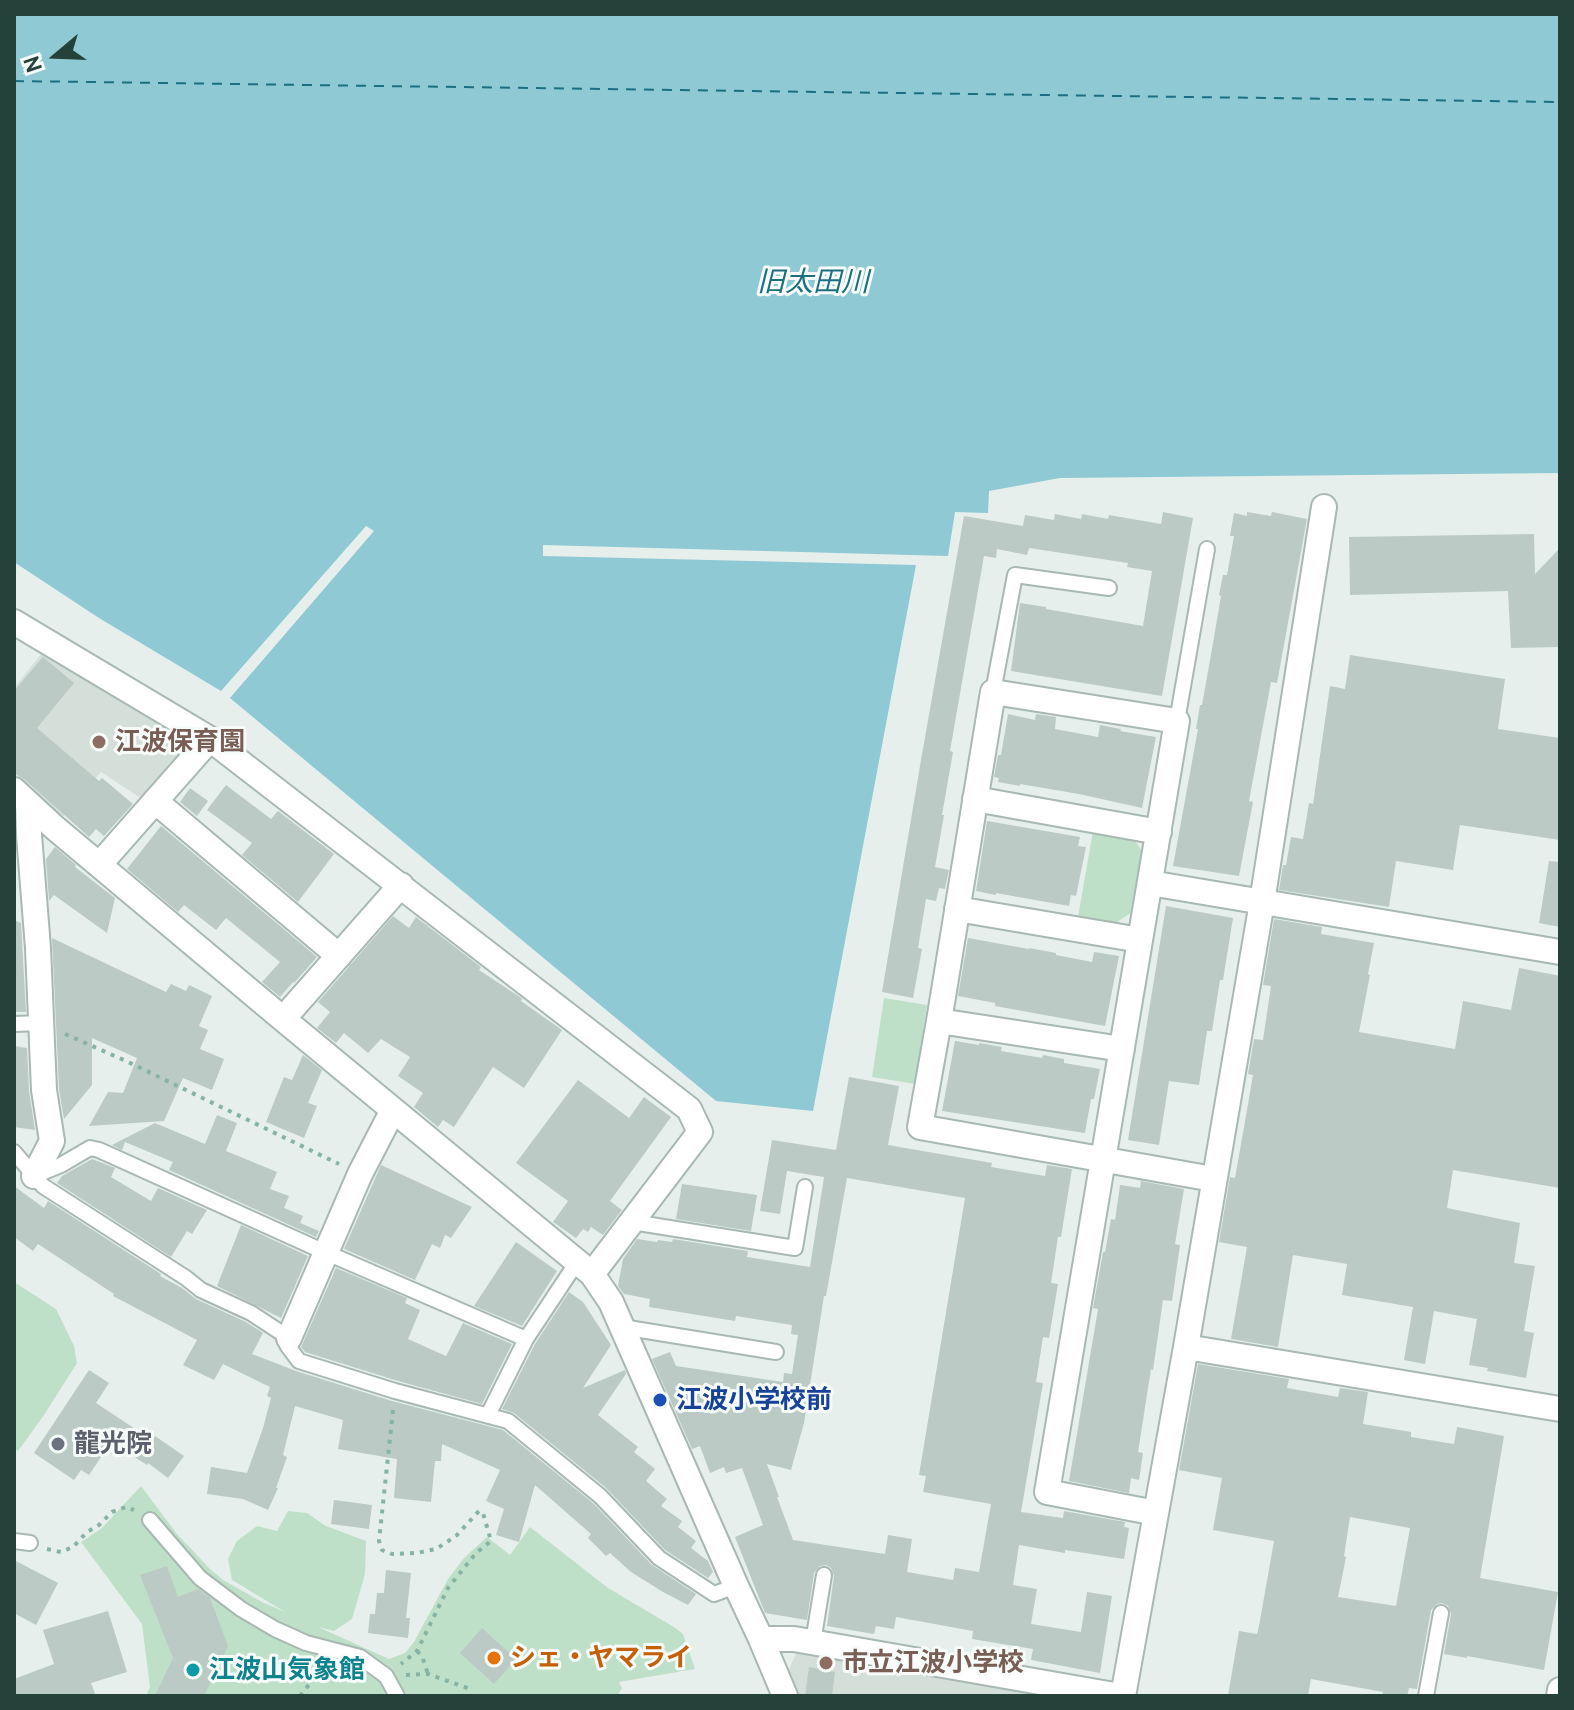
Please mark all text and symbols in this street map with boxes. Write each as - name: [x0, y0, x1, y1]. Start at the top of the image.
- north arrow: [16, 16, 96, 96]
- text: N: [18, 52, 48, 76]
- water label: 旧太田川: [757, 266, 869, 300]
- place label: 江波保育園: [115, 726, 245, 758]
- marker: 江波保育園: [90, 733, 108, 751]
- place label: 江波小学校前: [676, 1384, 832, 1416]
- marker: 江波小学校前: [651, 1391, 669, 1409]
- place label: 龍光院: [74, 1428, 152, 1460]
- marker: 龍光院: [49, 1435, 67, 1453]
- place label: シェ・ヤマライ: [510, 1642, 692, 1674]
- place label: 市立江波小学校: [842, 1647, 1024, 1679]
- marker: シェ・ヤマライ: [485, 1649, 503, 1667]
- place label: 江波山気象館: [209, 1654, 365, 1686]
- marker: 市立江波小学校: [817, 1654, 835, 1672]
- marker: 江波山気象館: [184, 1661, 202, 1679]

